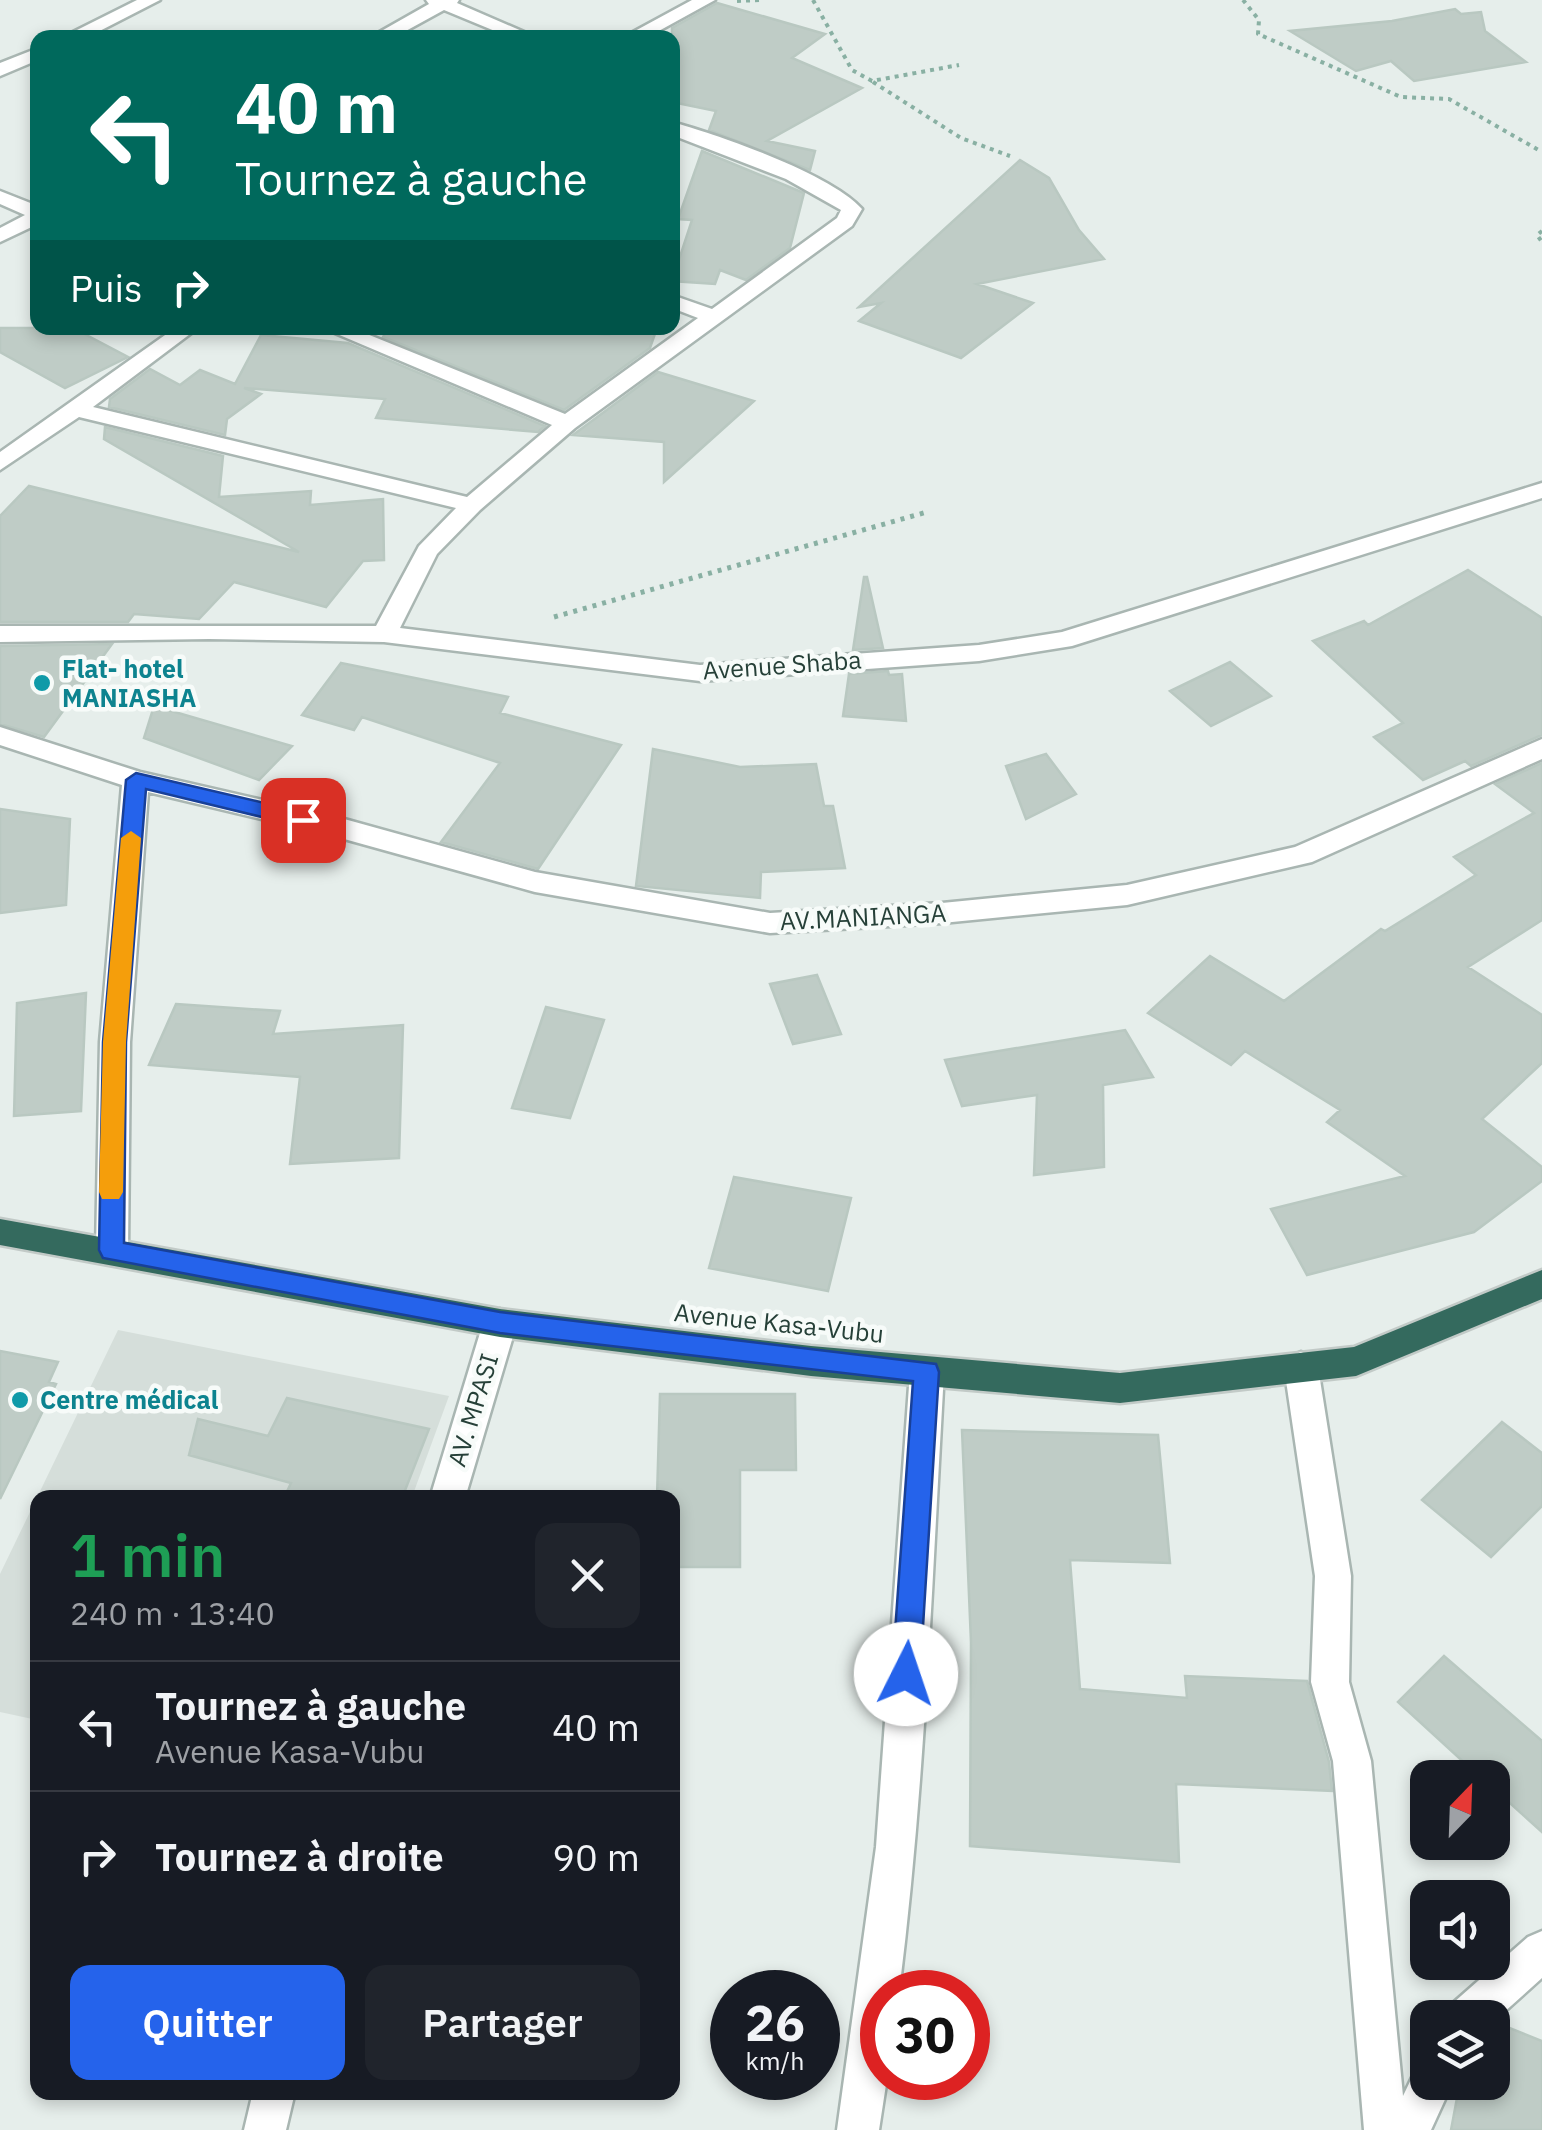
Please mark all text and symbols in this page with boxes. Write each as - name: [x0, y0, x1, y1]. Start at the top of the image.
- text: 40 m: [235, 61, 398, 152]
- icon: left: [70, 70, 200, 200]
- text: Tournez à gauche: [235, 149, 587, 207]
- icon: right: [163, 260, 218, 315]
- text: Puis: [70, 263, 143, 312]
- street label: Avenue Shaba: [701, 642, 863, 687]
- place label: Flat- hotel MANIASHA: [62, 652, 196, 714]
- marker: Flat- hotel MANIASHA: [31, 672, 53, 694]
- pin: [261, 778, 346, 863]
- icon: arrive: [276, 793, 331, 848]
- street label: AV.MANIANGA: [779, 896, 947, 937]
- street label: Avenue Kasa-Vubu: [673, 1295, 885, 1350]
- street label: AV. MPASI: [440, 1349, 505, 1470]
- place label: Centre médical: [40, 1383, 219, 1416]
- marker: Centre médical: [9, 1389, 31, 1411]
- text: 1 min: [70, 1515, 225, 1594]
- button: close: [535, 1523, 640, 1628]
- text: 240 m · 13:40: [70, 1592, 275, 1634]
- position arrow: [854, 1622, 958, 1726]
- text: Tournez à gauche: [155, 1681, 466, 1730]
- icon: left: [70, 1699, 125, 1754]
- text: 40 m: [552, 1702, 640, 1751]
- text: Avenue Kasa-Vubu: [155, 1730, 425, 1772]
- north arrow: [1410, 1760, 1510, 1860]
- map controls: [1410, 1760, 1510, 2100]
- icon: right: [70, 1829, 125, 1884]
- text: Tournez à droite: [155, 1832, 444, 1881]
- text: 90 m: [552, 1832, 640, 1881]
- button: sound: [1410, 1880, 1510, 1980]
- button: Quitter: [70, 1965, 345, 2080]
- button: Partager: [365, 1965, 640, 2080]
- speed limit sign: 30: [860, 1970, 990, 2100]
- text: 26: [745, 1990, 805, 2055]
- button: layers: [1410, 2000, 1510, 2100]
- text: km/h: [746, 2044, 804, 2077]

